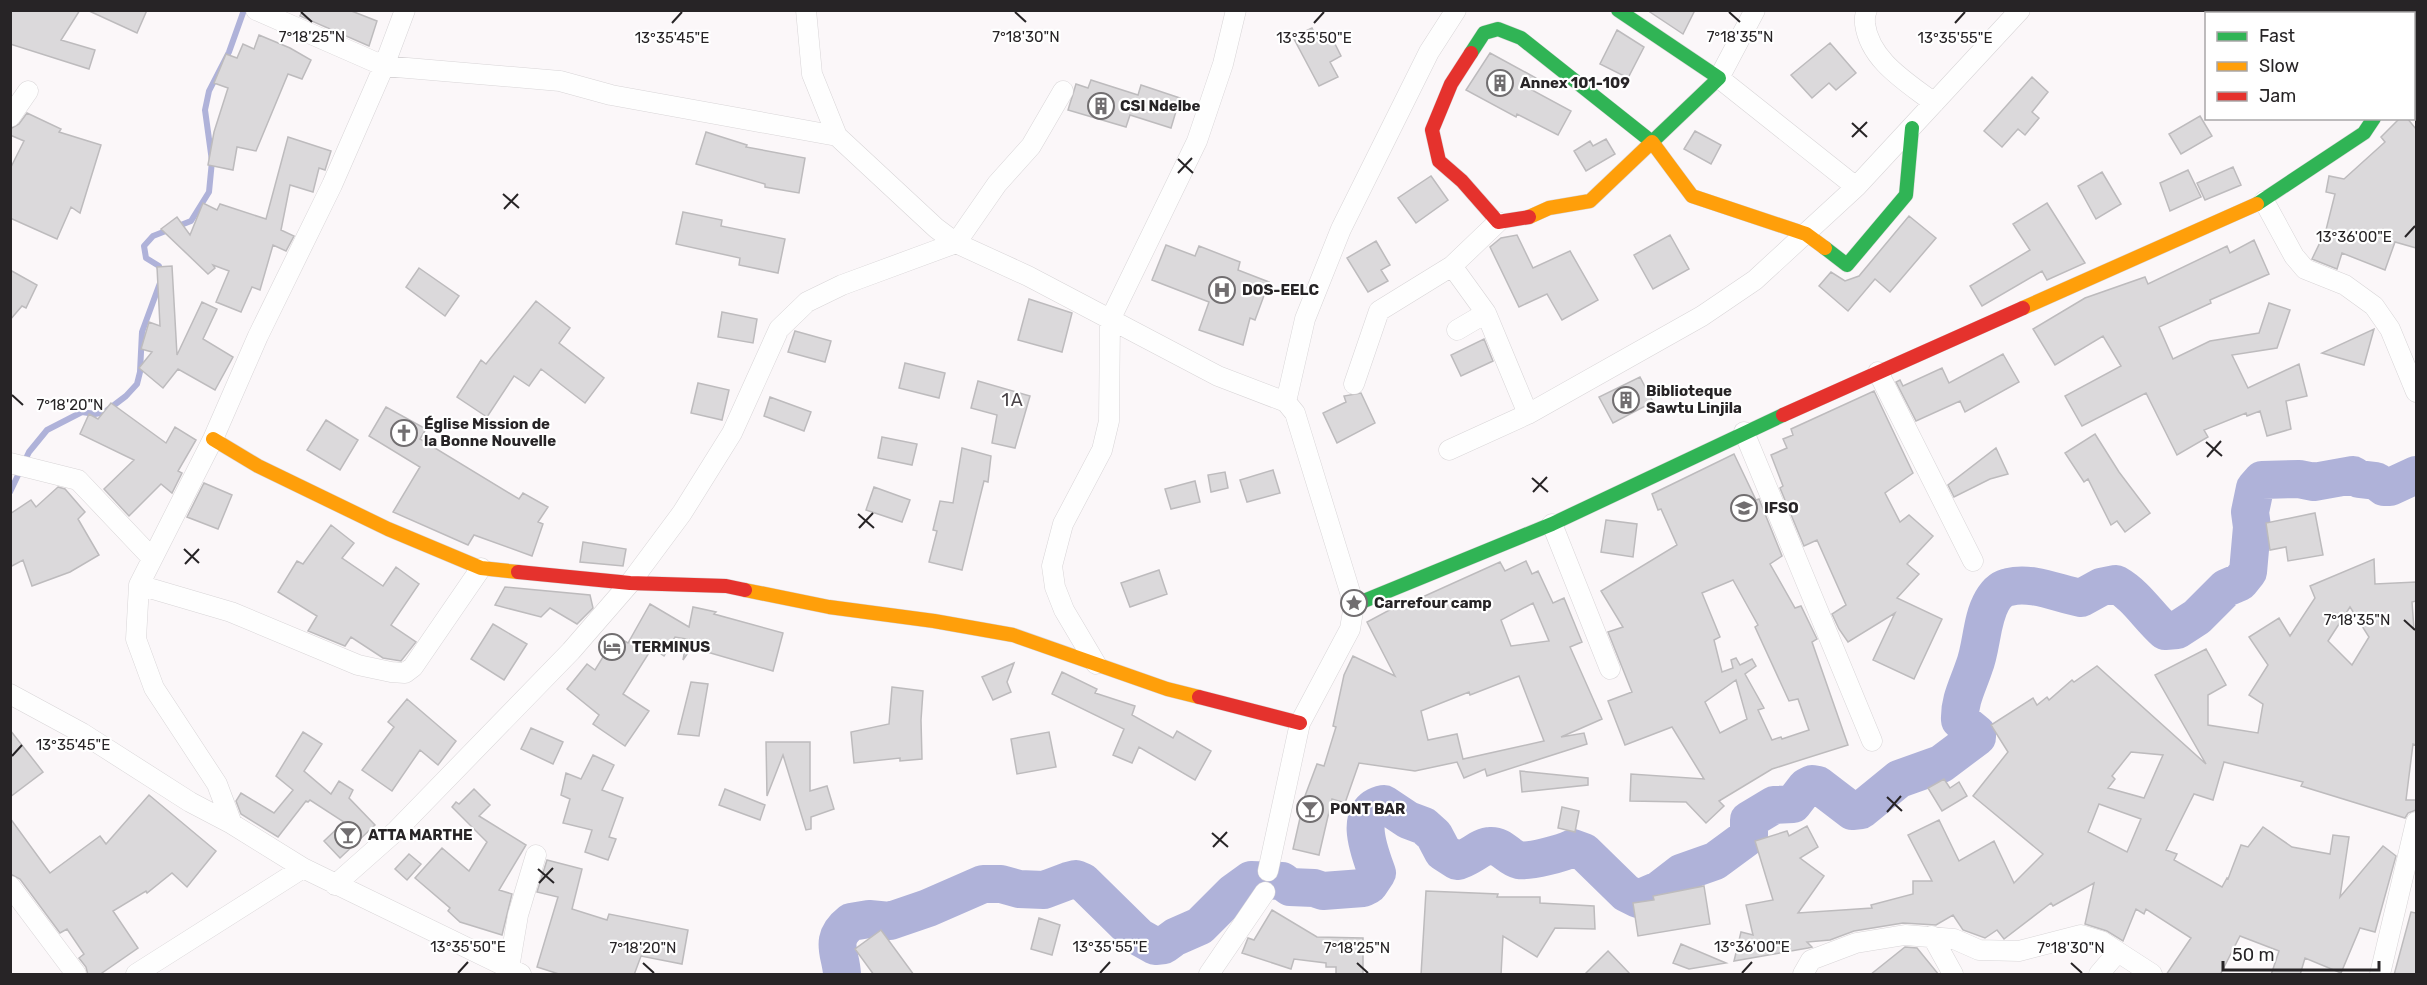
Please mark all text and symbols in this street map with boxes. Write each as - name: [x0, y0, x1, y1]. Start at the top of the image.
- legend: [2205, 12, 2415, 120]
- text: Fast: [2259, 25, 2295, 47]
- text: 7°18'25"N: [279, 28, 345, 46]
- text: 7°18'30"N: [992, 28, 1060, 46]
- text: 7°18'35"N: [1707, 28, 1773, 46]
- text: 13°35'45"E: [635, 29, 709, 47]
- text: 13°35'50"E: [1276, 29, 1352, 47]
- text: 13°35'55"E: [1918, 29, 1992, 47]
- text: Slow: [2259, 55, 2299, 77]
- building icon: Annex 101-109: [1485, 68, 1515, 98]
- place label: Annex 101-109: [1520, 74, 1630, 92]
- text: Jam: [2259, 85, 2296, 107]
- building icon: CSI Ndelbe: [1086, 91, 1116, 121]
- place label: CSI Ndelbe: [1120, 97, 1200, 115]
- text: 13°36'00"E: [2316, 228, 2392, 246]
- hospital icon: DOS-EELC: [1207, 275, 1237, 305]
- place label: DOS-EELC: [1242, 281, 1319, 299]
- place label: Biblioteque Sawtu Linjila: [1646, 382, 1742, 417]
- building icon: Biblioteque Sawtu Linjila: [1611, 385, 1641, 415]
- district label: 1A: [1002, 389, 1024, 411]
- text: 7°18'20"N: [36, 396, 104, 414]
- place label: Église Mission de la Bonne Nouvelle: [424, 415, 556, 450]
- church icon: Église Mission de la Bonne Nouvelle: [389, 418, 419, 448]
- school or university icon: IFSO: [1729, 493, 1759, 523]
- place label: IFSO: [1764, 499, 1799, 517]
- place icon: Carrefour camp: [1339, 588, 1369, 618]
- place label: Carrefour camp: [1374, 594, 1492, 612]
- text: 7°18'35"N: [2324, 611, 2390, 629]
- hotel icon: TERMINUS: [597, 632, 627, 662]
- place label: TERMINUS: [632, 638, 710, 656]
- text: 13°35'45"E: [36, 736, 110, 754]
- bar icon: PONT BAR: [1295, 794, 1325, 824]
- place label: PONT BAR: [1330, 800, 1405, 818]
- bar icon: ATTA MARTHE: [333, 820, 363, 850]
- place label: ATTA MARTHE: [368, 826, 473, 844]
- scale bar: [2223, 934, 2379, 972]
- text: 13°35'50"E: [430, 938, 506, 956]
- text: 13°35'55"E: [1073, 938, 1147, 956]
- text: 13°36'00"E: [1714, 938, 1790, 956]
- text: 7°18'20"N: [609, 939, 677, 957]
- text: 7°18'25"N: [1324, 939, 1390, 957]
- text: 7°18'30"N: [2037, 939, 2105, 957]
- text: 50 m: [2232, 944, 2275, 966]

